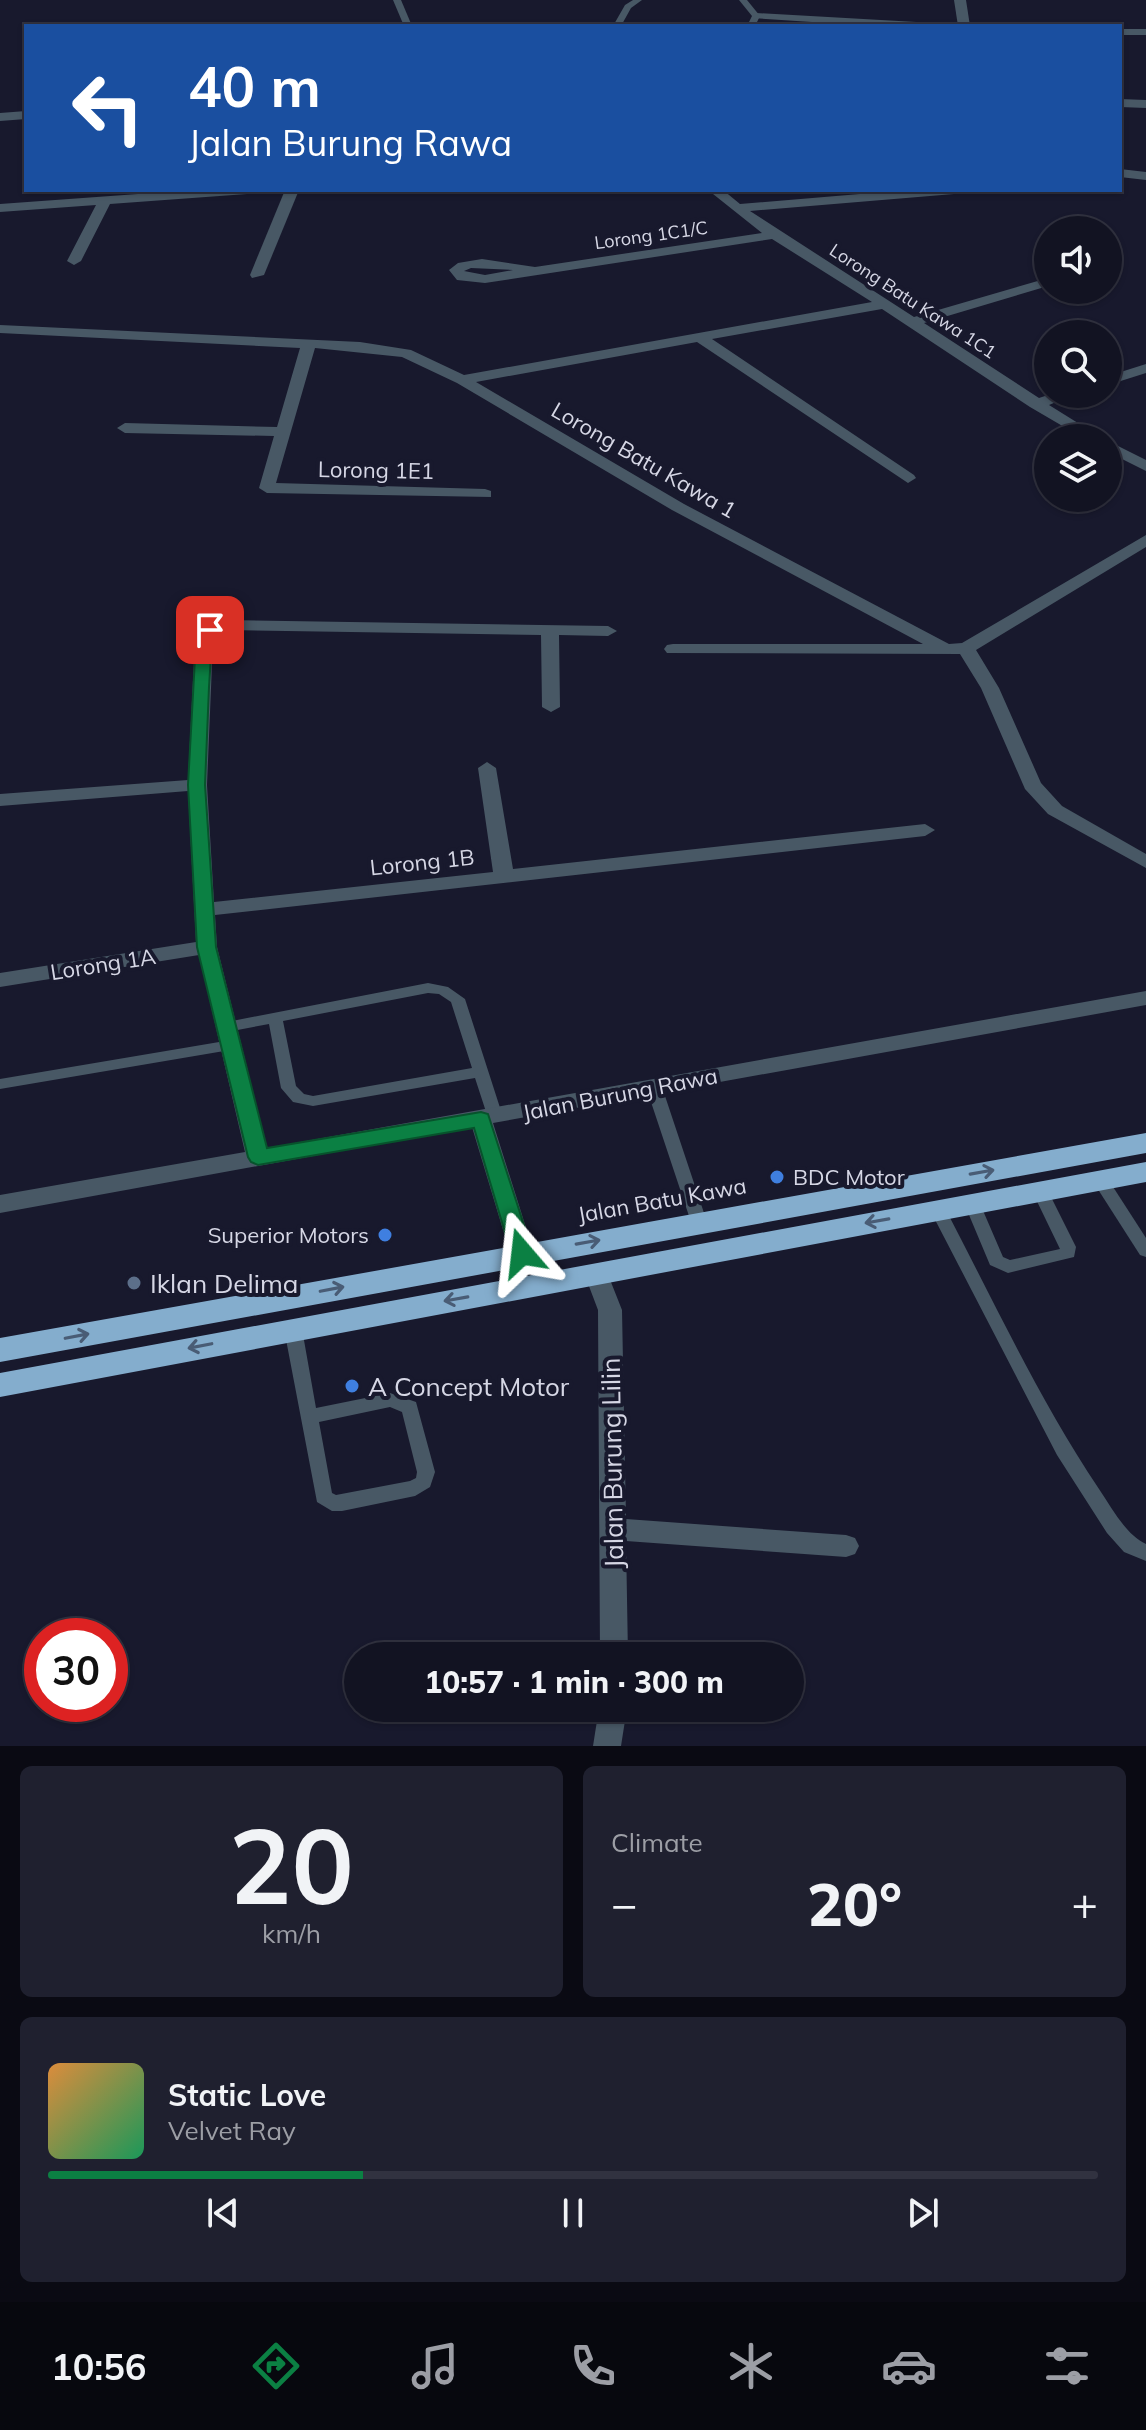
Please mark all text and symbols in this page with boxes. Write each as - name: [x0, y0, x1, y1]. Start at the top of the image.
- text: 40 m: [188, 51, 321, 121]
- icon: left: [56, 56, 160, 160]
- text: Jalan Burung Rawa: [188, 120, 512, 165]
- street label: Lorong 1C1/C: [593, 216, 709, 254]
- map controls: [1034, 216, 1122, 512]
- button: sound: [1034, 216, 1122, 304]
- street label: Lorong Batu Kawa 1C1: [825, 238, 1001, 364]
- button: search: [1034, 320, 1122, 408]
- street label: Lorong Batu Kawa 1: [546, 396, 742, 524]
- button: layers: [1034, 424, 1122, 512]
- street label: Lorong 1E1: [318, 455, 434, 485]
- pin: [176, 596, 244, 664]
- icon: arrive: [188, 608, 232, 652]
- street label: Lorong 1B: [368, 843, 476, 881]
- street label: Lorong 1A: [48, 942, 158, 986]
- street label: Jalan Burung Rawa: [520, 1061, 720, 1127]
- place label: BDC Motor: [793, 1163, 905, 1191]
- one-way arrow: [969, 1163, 994, 1178]
- marker: BDC Motor: [768, 1168, 786, 1186]
- street label: Jalan Batu Kawa: [575, 1171, 749, 1229]
- position arrow: [480, 1211, 564, 1295]
- one-way arrow: [864, 1215, 890, 1230]
- place label: Superior Motors: [208, 1221, 369, 1249]
- marker: Superior Motors: [376, 1226, 394, 1244]
- one-way arrow: [575, 1233, 600, 1248]
- place label: Iklan Delima: [150, 1267, 298, 1300]
- marker: Iklan Delima: [125, 1274, 143, 1292]
- one-way arrow: [319, 1280, 345, 1295]
- one-way arrow: [443, 1292, 469, 1307]
- one-way arrow: [63, 1328, 89, 1343]
- one-way arrow: [188, 1340, 213, 1355]
- street label: Jalan Burung Lilin: [594, 1357, 630, 1569]
- place label: A Concept Motor: [368, 1370, 570, 1403]
- marker: A Concept Motor: [343, 1377, 361, 1395]
- speed limit sign: 30: [24, 1618, 128, 1722]
- text: 10:57 · 1 min · 300 m: [424, 1663, 724, 1701]
- text: 20: [229, 1799, 354, 1930]
- text: Climate: [611, 1826, 703, 1859]
- text: 20°: [807, 1866, 902, 1941]
- text: −: [611, 1876, 637, 1931]
- text: +: [1072, 1876, 1098, 1931]
- text: km/h: [262, 1917, 321, 1950]
- text: Static Love: [168, 2076, 326, 2114]
- text: Velvet Ray: [168, 2114, 296, 2147]
- icon: previous: [201, 2191, 245, 2235]
- icon: pause: [551, 2191, 595, 2235]
- icon: next: [901, 2191, 945, 2235]
- icon: directions: [248, 2338, 304, 2394]
- icon: music: [407, 2338, 463, 2394]
- icon: phone: [565, 2338, 621, 2394]
- icon: climate: [723, 2338, 779, 2394]
- icon: car: [881, 2338, 937, 2394]
- icon: filters: [1039, 2338, 1095, 2394]
- text: 10:56: [51, 2344, 146, 2389]

